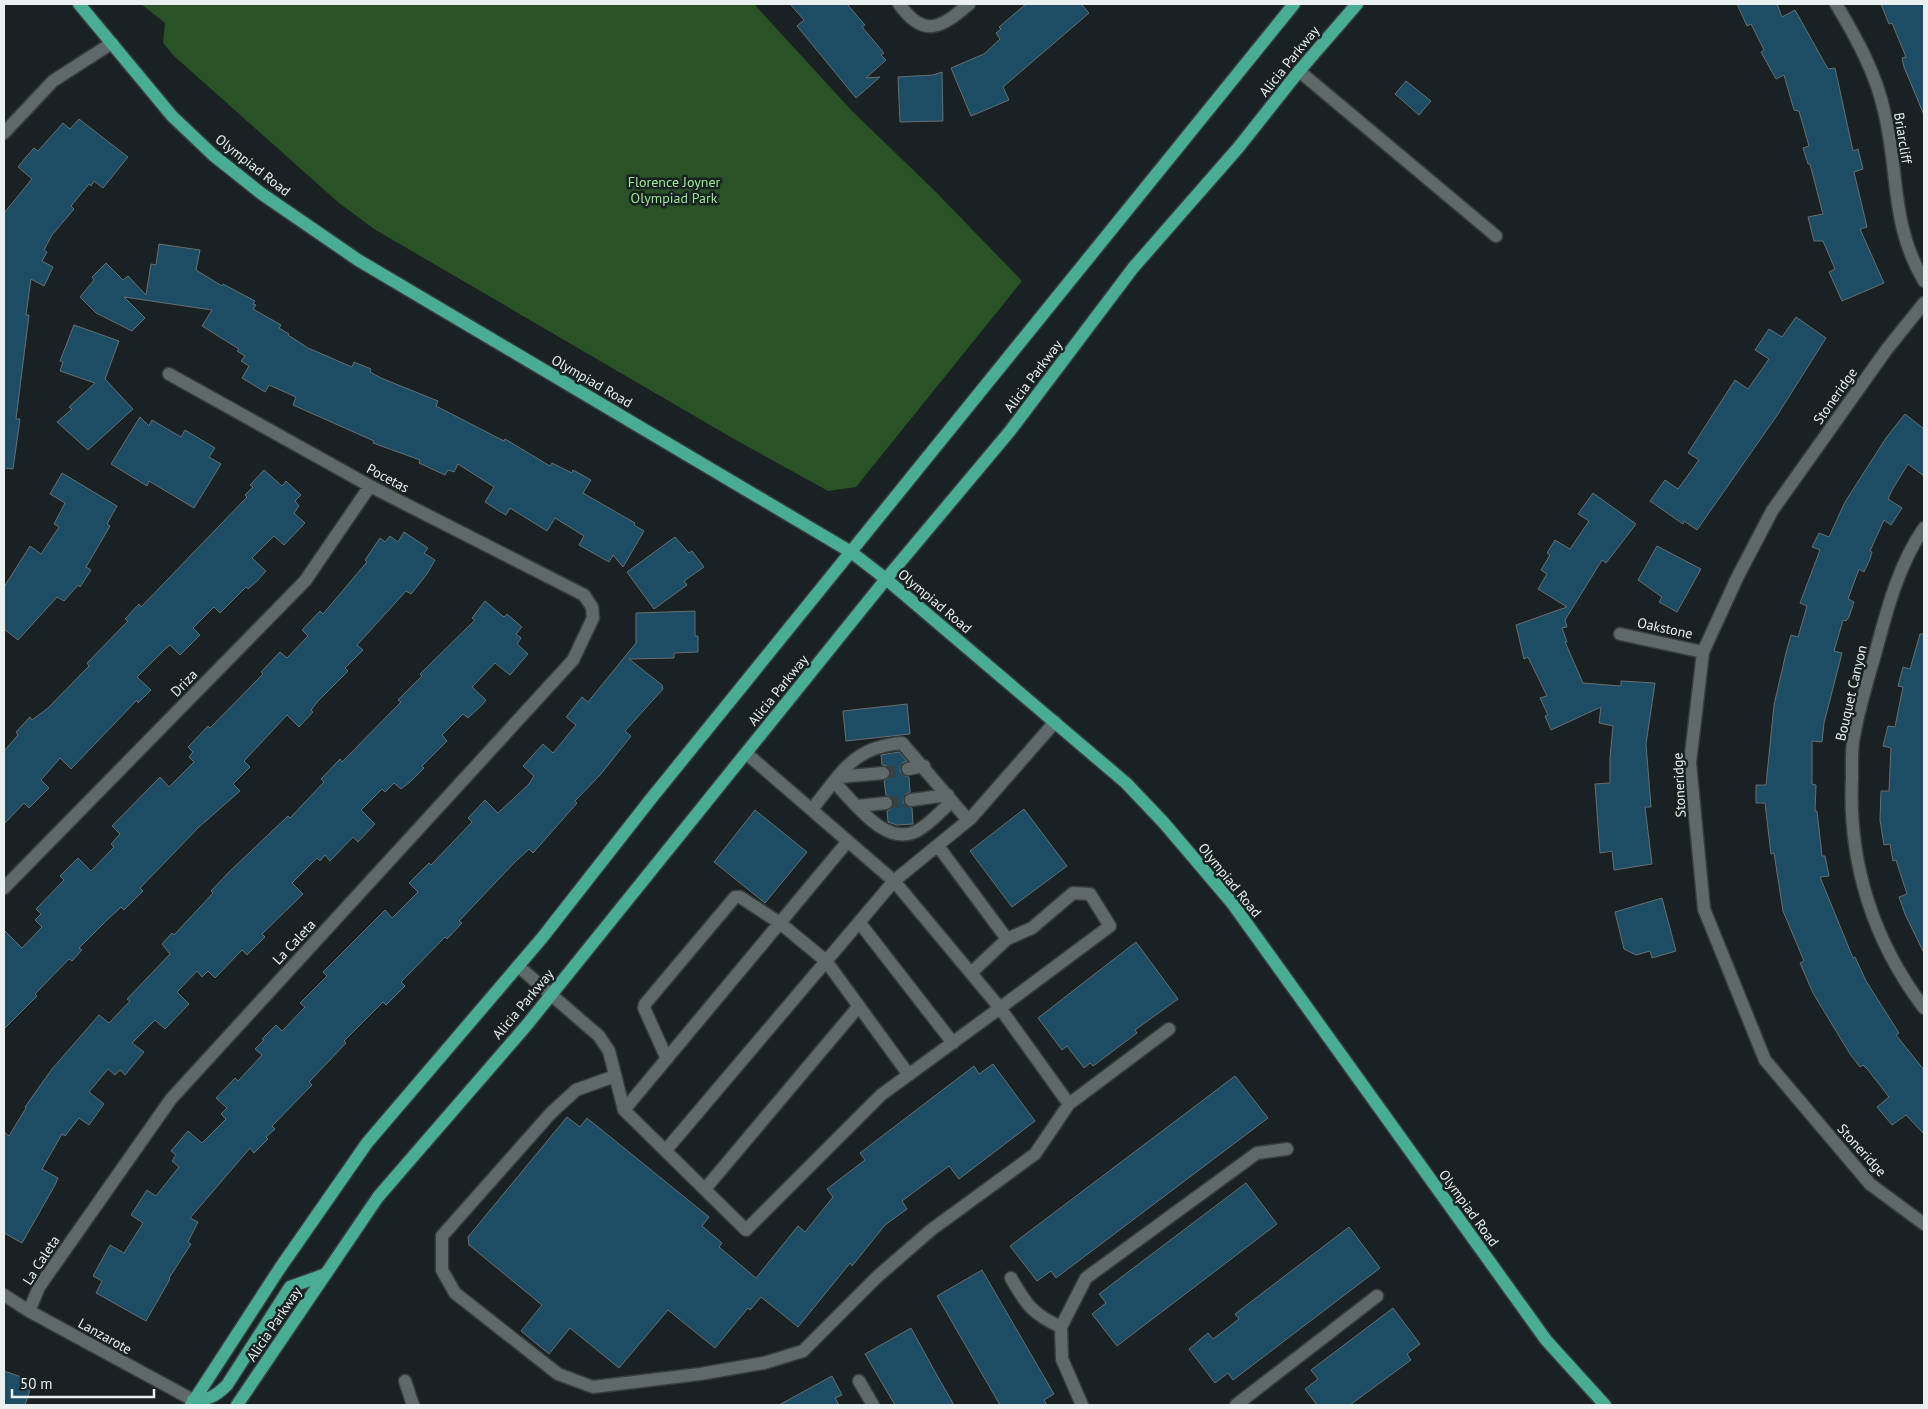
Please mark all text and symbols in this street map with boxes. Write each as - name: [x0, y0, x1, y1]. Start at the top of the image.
- street label: Alicia Parkway: [1255, 21, 1323, 100]
- street label: Briarcliff: [1890, 111, 1916, 165]
- street label: Olympiad Road: [212, 130, 294, 200]
- park label: Florence Joyner Olympiad Park: [628, 173, 721, 207]
- street label: Alicia Parkway: [1000, 336, 1066, 416]
- street label: Olympiad Road: [548, 351, 636, 411]
- street label: Stoneridge: [1809, 364, 1861, 428]
- street label: Pocetas: [364, 459, 412, 497]
- street label: Olympiad Road: [894, 565, 976, 637]
- street label: Oakstone: [1636, 613, 1694, 643]
- street label: Bouquet Canyon: [1831, 643, 1871, 743]
- street label: Alicia Parkway: [744, 650, 812, 729]
- street label: Driza: [167, 666, 201, 700]
- street label: Stoneridge: [1668, 752, 1690, 818]
- street label: Olympiad Road: [1194, 839, 1266, 921]
- street label: La Caleta: [269, 916, 319, 968]
- street label: Alicia Parkway: [488, 965, 558, 1043]
- street label: Stoneridge: [1834, 1120, 1890, 1180]
- street label: Olympiad Road: [1435, 1166, 1503, 1250]
- street label: La Caleta: [18, 1232, 64, 1288]
- street label: Alicia Parkway: [242, 1283, 306, 1365]
- street label: Lanzarote: [75, 1314, 135, 1358]
- scale bar: [12, 1366, 155, 1398]
- text: 50 m: [20, 1374, 53, 1393]

